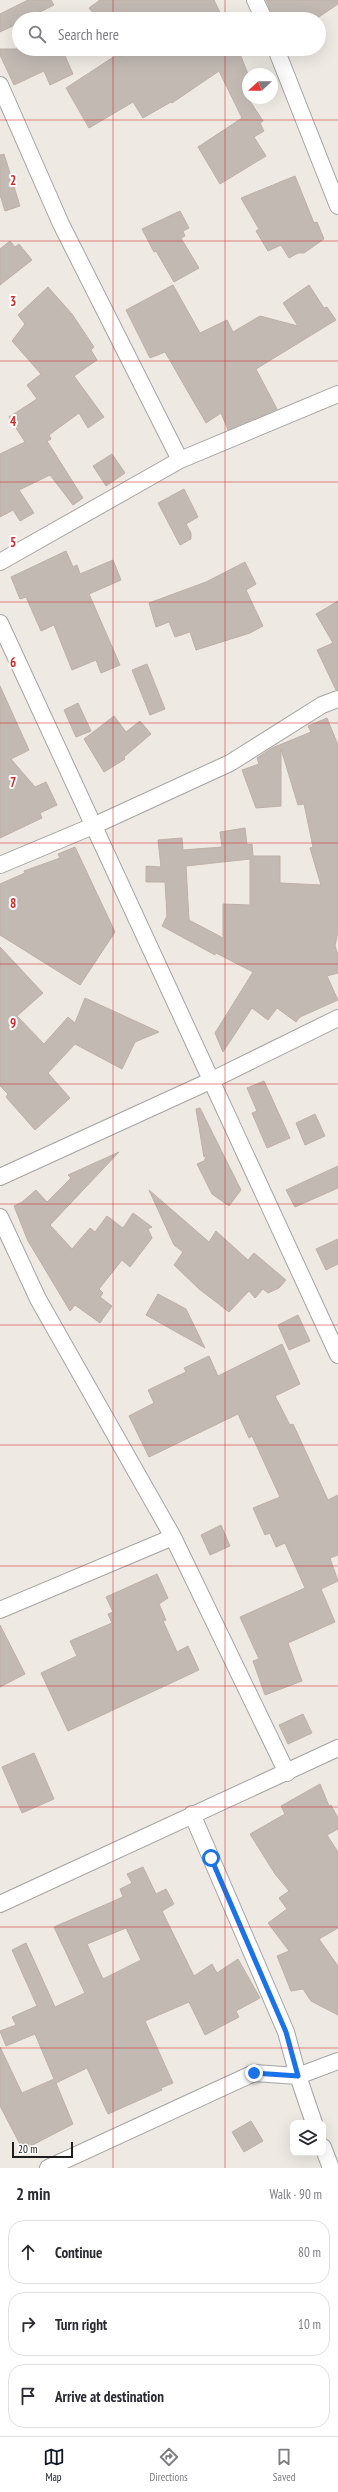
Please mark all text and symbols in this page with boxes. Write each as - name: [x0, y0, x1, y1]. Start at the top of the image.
- search box: [12, 12, 326, 56]
- icon: search: [26, 23, 48, 45]
- text: Search here: [58, 25, 119, 44]
- north arrow: [242, 68, 278, 104]
- text: 2: [10, 172, 16, 189]
- text: 3: [10, 293, 16, 310]
- text: 4: [10, 413, 17, 430]
- text: 5: [10, 534, 16, 551]
- text: 6: [10, 654, 16, 671]
- text: 7: [10, 774, 16, 791]
- text: 8: [10, 895, 16, 912]
- text: 9: [10, 1015, 16, 1032]
- route start: [202, 1849, 220, 1867]
- route end: [245, 2064, 263, 2082]
- map controls: [290, 2120, 326, 2156]
- button: layers: [290, 2120, 326, 2156]
- scale bar: [12, 2140, 73, 2159]
- text: 20 m: [18, 2142, 37, 2156]
- text: 2 min: [16, 2183, 50, 2205]
- text: Walk · 90 m: [270, 2186, 322, 2203]
- icon: ahead: [17, 2241, 39, 2263]
- text: Continue: [55, 2243, 102, 2262]
- text: 80 m: [298, 2244, 321, 2261]
- icon: right: [17, 2313, 39, 2335]
- text: Turn right: [55, 2315, 107, 2334]
- text: 10 m: [298, 2316, 321, 2333]
- icon: arrive: [17, 2385, 39, 2407]
- text: Arrive at destination: [55, 2387, 164, 2406]
- tab: Map: [43, 2446, 65, 2484]
- tab: Directions: [150, 2446, 188, 2484]
- tab: Saved: [273, 2446, 295, 2484]

